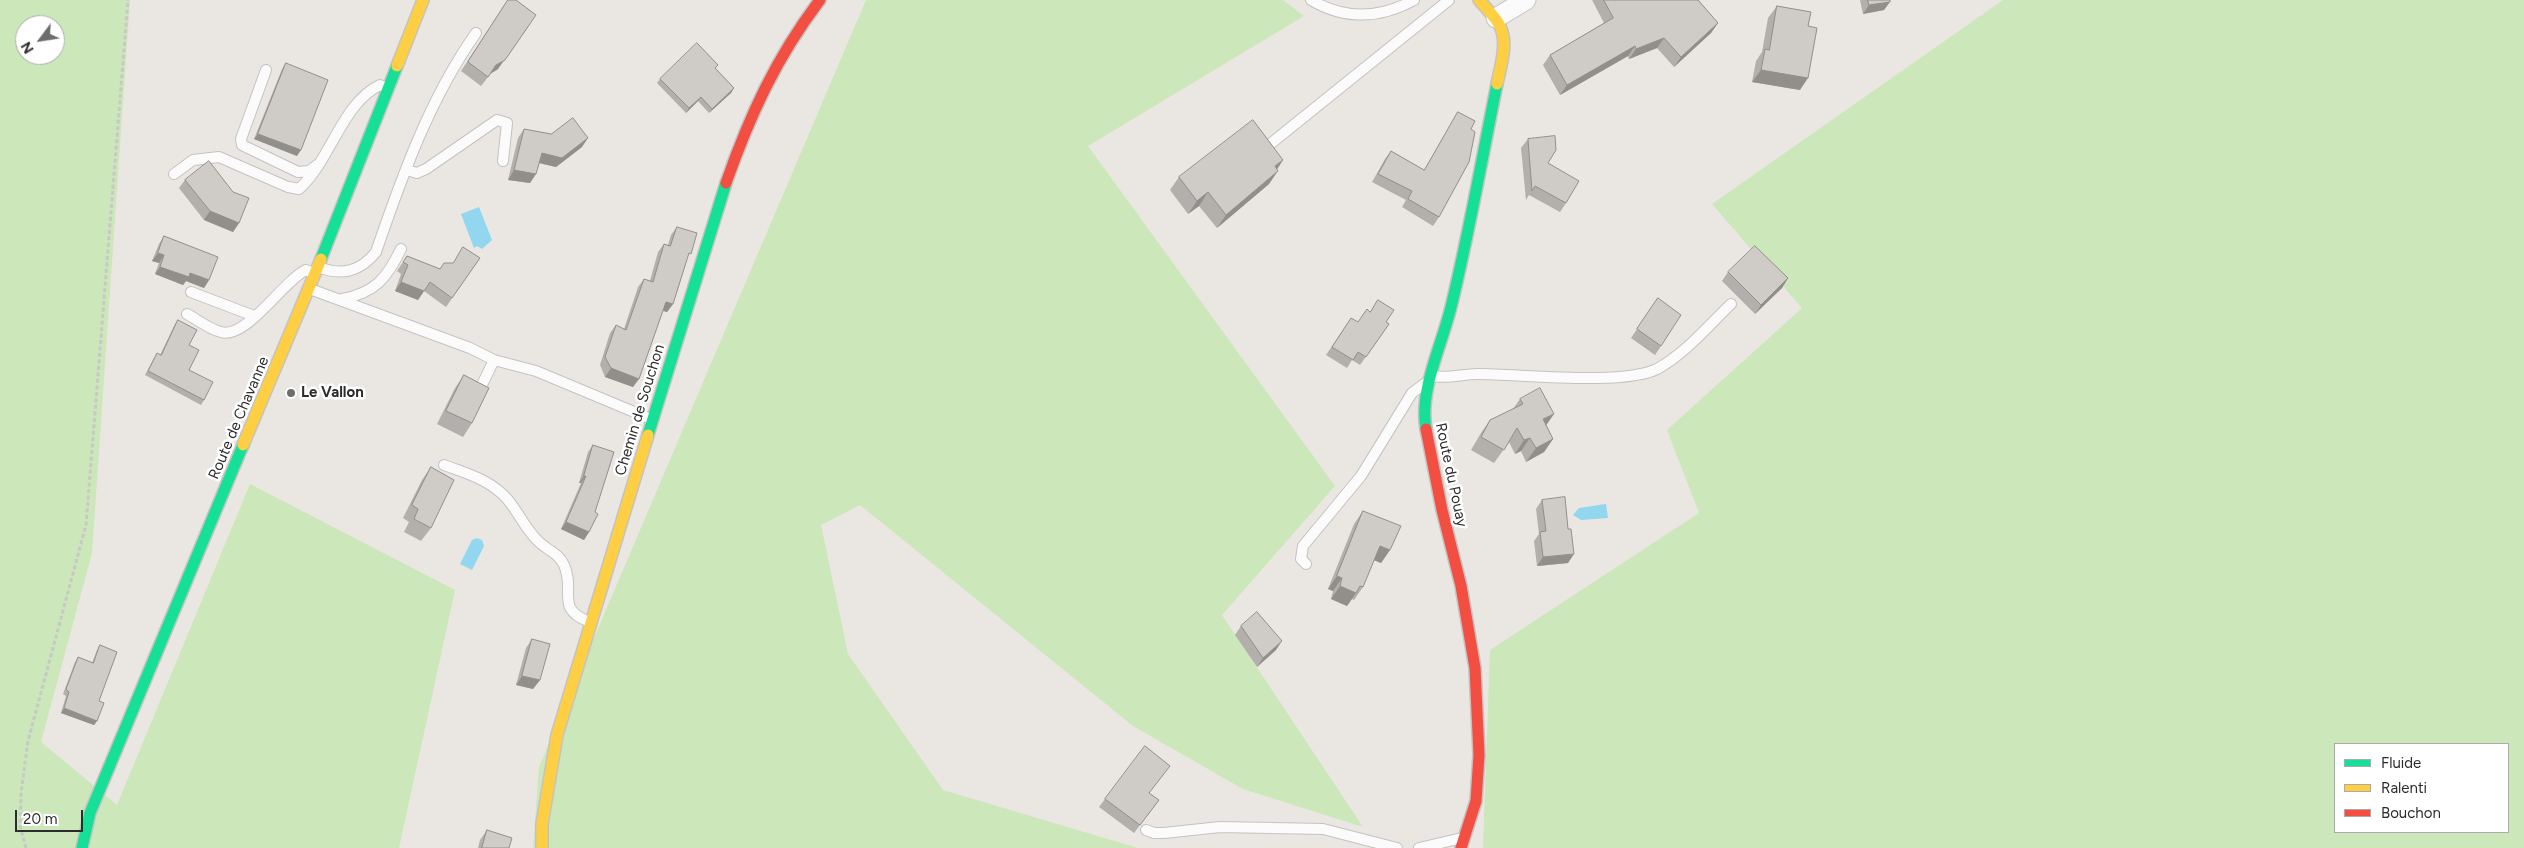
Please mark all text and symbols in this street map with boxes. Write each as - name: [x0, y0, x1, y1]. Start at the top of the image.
- north arrow: [15, 15, 65, 65]
- text: N: [18, 38, 38, 56]
- street label: Chemin de Souchon: [611, 342, 669, 478]
- street label: Route de Chavanne: [205, 354, 273, 482]
- place label: Le Vallon: [301, 384, 364, 402]
- marker: Le Vallon: [285, 387, 297, 399]
- street label: Route du Pouay: [1431, 421, 1471, 529]
- legend: [2334, 743, 2509, 833]
- text: Fluide: [2381, 754, 2421, 772]
- text: Ralenti: [2381, 779, 2427, 797]
- scale bar: [18, 800, 85, 832]
- text: Bouchon: [2381, 804, 2441, 822]
- text: 20 m: [23, 810, 57, 828]

